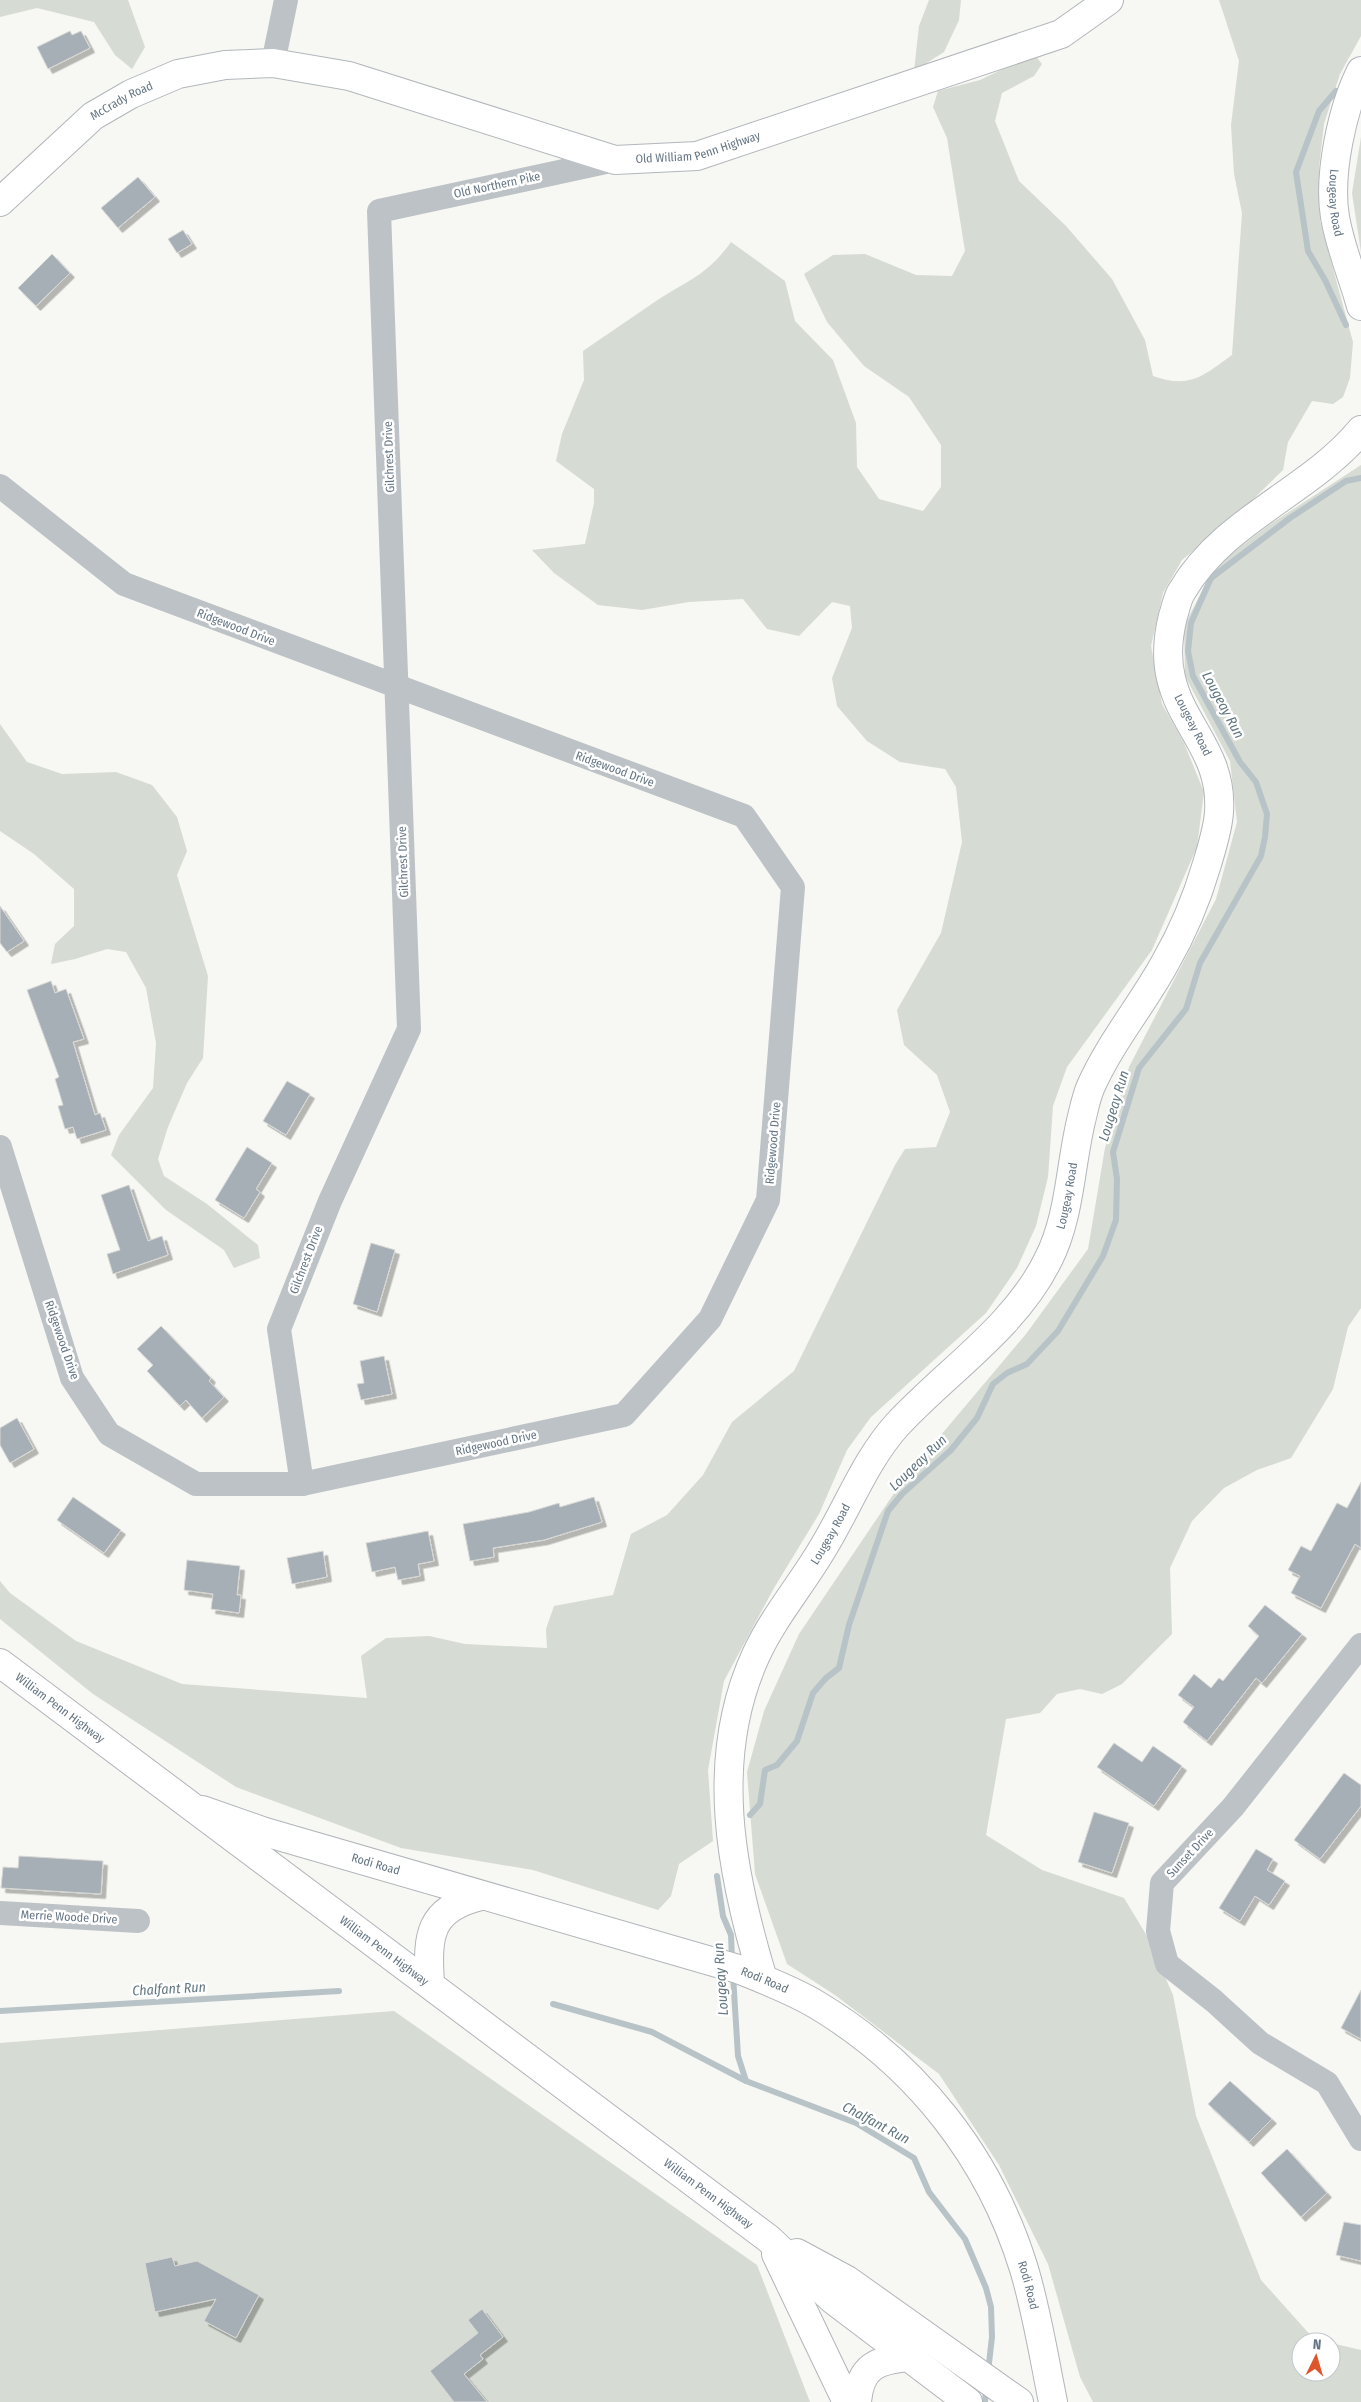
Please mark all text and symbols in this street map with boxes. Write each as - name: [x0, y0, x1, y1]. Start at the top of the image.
- street label: McCrady Road: [88, 79, 155, 123]
- street label: Old William Penn Highway: [635, 128, 763, 166]
- street label: Old Northern Pike: [453, 169, 542, 201]
- street label: Lougeay Road: [1326, 169, 1346, 238]
- street label: Gilchrest Drive: [381, 421, 397, 493]
- street label: Ridgewood Drive: [195, 606, 277, 648]
- water label: Lougeay Run: [1198, 669, 1248, 741]
- street label: Lougeay Road: [1171, 692, 1215, 758]
- street label: Ridgewood Drive: [574, 748, 656, 790]
- street label: Gilchrest Drive: [395, 826, 411, 898]
- water label: Lougeay Run: [1095, 1069, 1133, 1143]
- street label: Ridgewood Drive: [762, 1101, 784, 1185]
- street label: Lougeay Road: [1053, 1161, 1080, 1231]
- street label: Gilchrest Drive: [287, 1224, 325, 1296]
- street label: Ridgewood Drive: [42, 1299, 82, 1381]
- street label: Ridgewood Drive: [454, 1428, 538, 1458]
- water label: Lougeay Run: [886, 1431, 950, 1495]
- street label: Lougeay Road: [808, 1501, 853, 1567]
- street label: William Penn Highway: [13, 1670, 108, 1746]
- street label: Sunset Drive: [1164, 1826, 1216, 1880]
- street label: Rodi Road: [350, 1850, 402, 1878]
- street label: Merrie Woode Drive: [20, 1907, 118, 1927]
- street label: William Penn Highway: [337, 1913, 432, 1989]
- water label: Lougeay Run: [710, 1942, 732, 2016]
- street label: Rodi Road: [739, 1964, 791, 1996]
- water label: Chalfant Run: [132, 1979, 206, 1999]
- water label: Chalfant Run: [839, 2098, 913, 2148]
- street label: William Penn Highway: [661, 2156, 756, 2232]
- street label: Rodi Road: [1015, 2259, 1041, 2311]
- north arrow: [1291, 2332, 1341, 2382]
- text: N: [1312, 2336, 1322, 2353]

